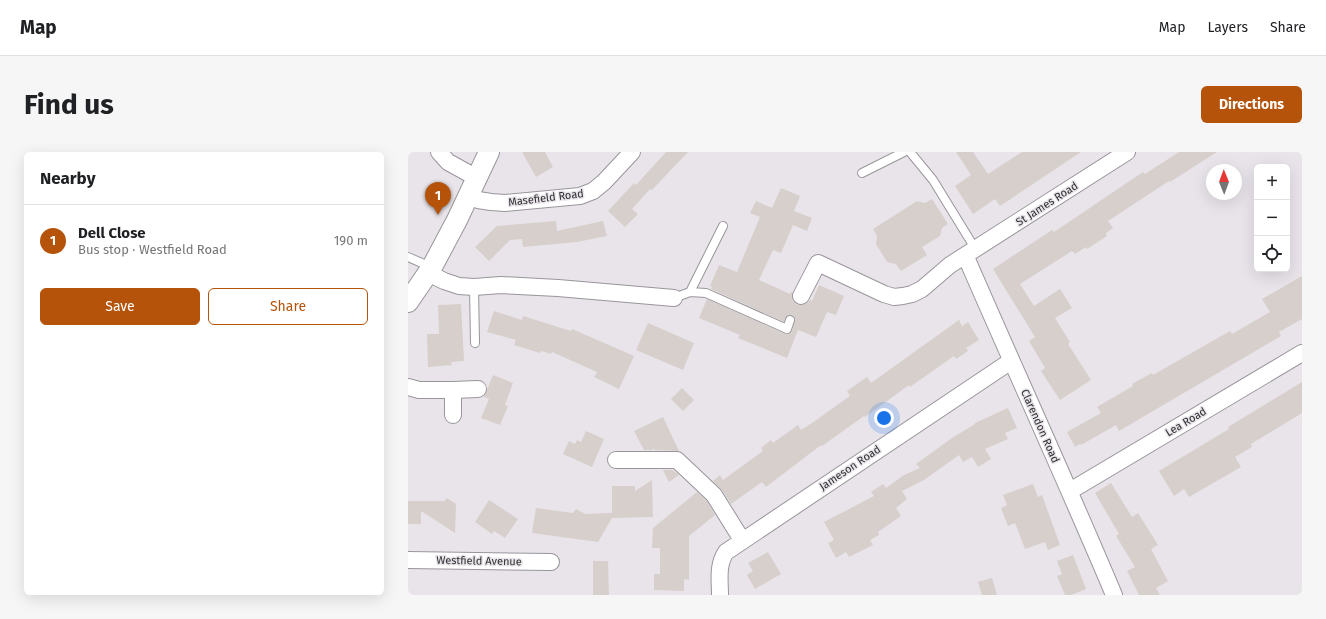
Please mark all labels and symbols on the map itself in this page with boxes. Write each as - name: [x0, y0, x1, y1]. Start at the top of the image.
- north arrow: [1206, 164, 1242, 200]
- street label: St James Road: [1014, 179, 1080, 229]
- pin: 1: [425, 182, 451, 215]
- street label: Masefield Road: [508, 187, 584, 209]
- street label: Clarendon Road: [1018, 387, 1062, 465]
- street label: Lea Road: [1163, 405, 1209, 439]
- your location: [874, 408, 894, 428]
- street label: Jameson Road: [817, 443, 883, 493]
- street label: Westfield Avenue: [436, 554, 522, 568]

